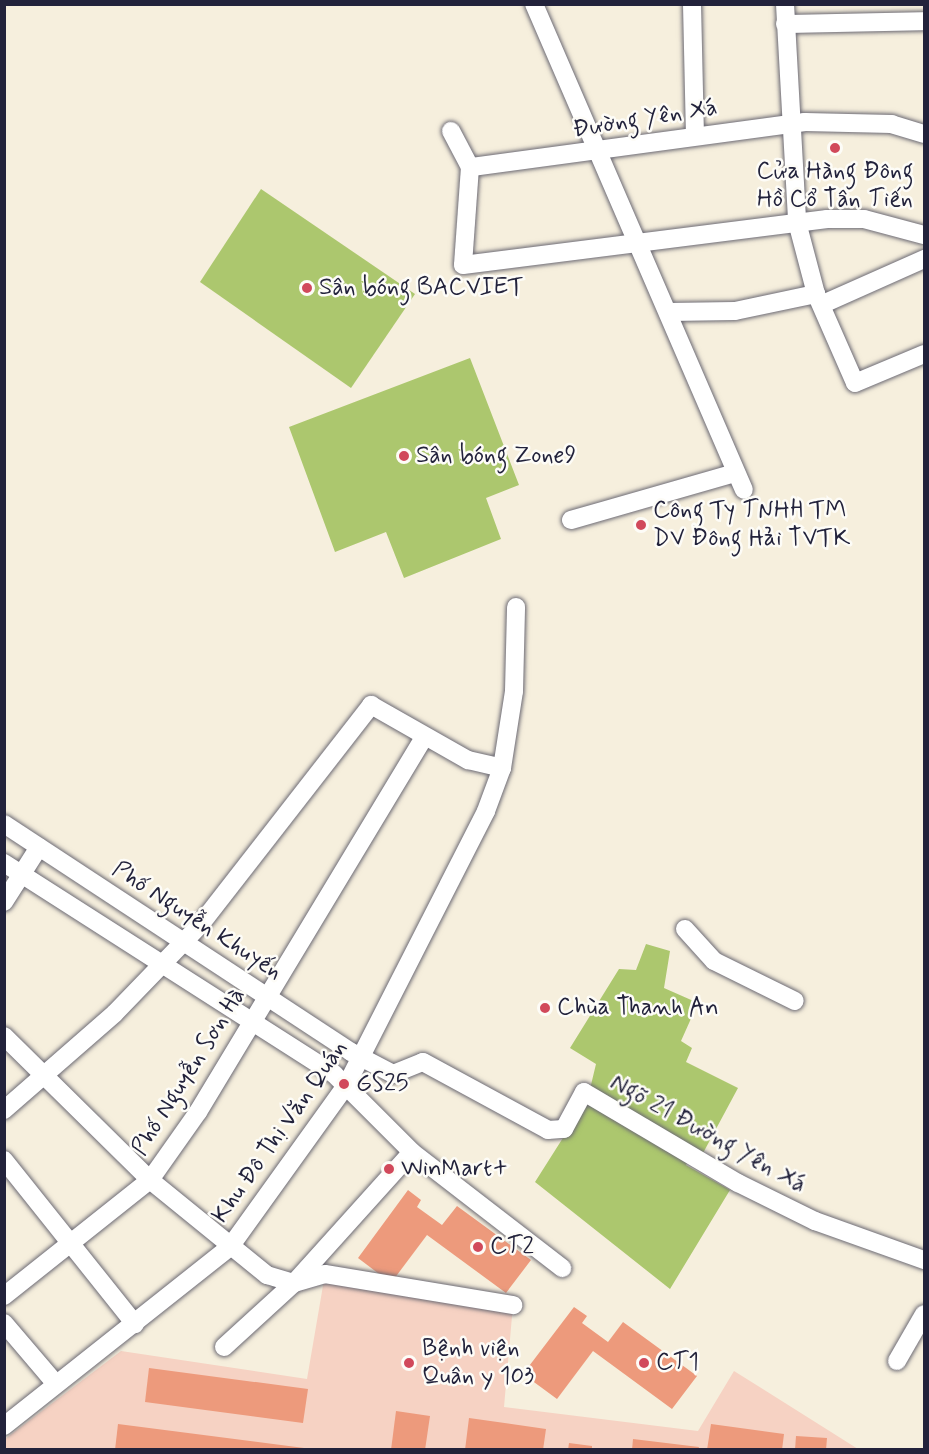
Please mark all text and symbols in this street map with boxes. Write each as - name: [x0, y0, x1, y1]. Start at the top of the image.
- street label: Đường Yên Xá: [571, 93, 719, 145]
- marker: Cửa Hàng Đông Hồ Cổ Tân Tiến: [828, 141, 842, 155]
- place label: Cửa Hàng Đông Hồ Cổ Tân Tiến: [757, 158, 913, 214]
- place label: Sân bóng BACVIET: [319, 274, 518, 302]
- marker: Sân bóng BACVIET: [300, 281, 314, 295]
- place label: Sân bóng Zone9: [416, 442, 576, 470]
- marker: Sân bóng Zone9: [397, 449, 411, 463]
- place label: Công Ty TNHH TM DV Đông Hải TVTK: [653, 497, 850, 553]
- marker: Công Ty TNHH TM DV Đông Hải TVTK: [634, 518, 648, 532]
- street label: Phố Nguyễn Khuyến: [106, 855, 288, 987]
- street label: Phố Nguyễn Sơn Hà: [125, 982, 253, 1162]
- place label: Chùa Thanh An: [557, 994, 718, 1022]
- marker: Chùa Thanh An: [538, 1001, 552, 1015]
- street label: Khu Đô Thị Văn Quán: [206, 1035, 354, 1229]
- street label: Ngõ 21 Đường Yên Xá: [605, 1068, 811, 1200]
- place label: GS25: [356, 1070, 409, 1098]
- marker: GS25: [337, 1077, 351, 1091]
- place label: WinMart+: [401, 1155, 508, 1183]
- marker: WinMart+: [382, 1162, 396, 1176]
- place label: CT2: [490, 1233, 534, 1261]
- marker: CT2: [471, 1240, 485, 1254]
- place label: Bệnh viện Quân y 103: [422, 1335, 533, 1391]
- place label: CT1: [656, 1349, 699, 1377]
- marker: Bệnh viện Quân y 103: [400, 1354, 418, 1372]
- marker: CT1: [637, 1356, 651, 1370]

